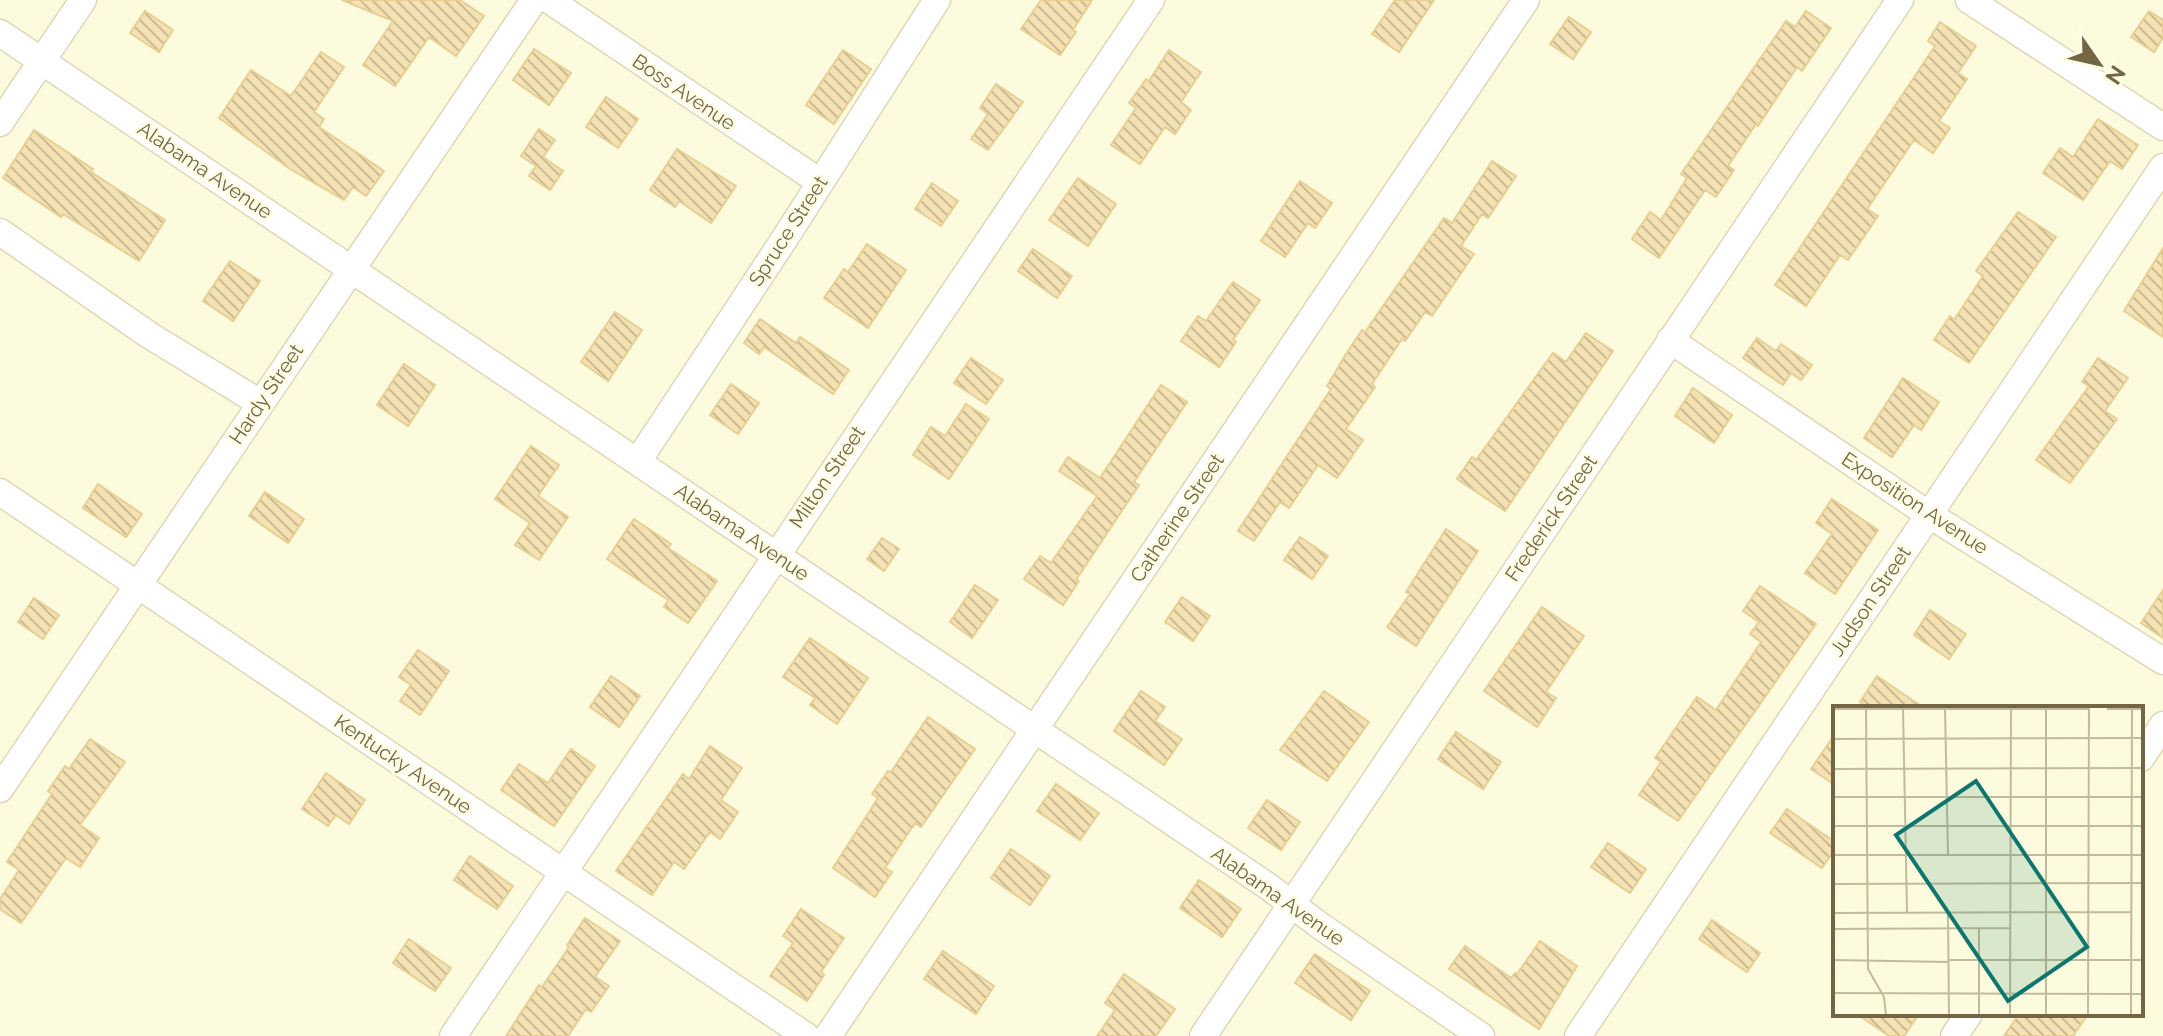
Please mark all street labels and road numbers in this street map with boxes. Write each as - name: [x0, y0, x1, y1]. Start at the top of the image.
- street label: Boss Avenue: [628, 49, 740, 135]
- street label: Alabama Avenue: [133, 116, 277, 224]
- street label: Spruce Street: [743, 171, 833, 291]
- street label: Hardy Street: [224, 339, 308, 449]
- street label: Milton Street: [784, 421, 870, 533]
- street label: Exposition Avenue: [1837, 447, 1993, 559]
- street label: Catherine Street: [1125, 449, 1229, 587]
- street label: Frederick Street: [1500, 450, 1602, 586]
- street label: Alabama Avenue: [670, 478, 814, 586]
- street label: Judson Street: [1824, 541, 1916, 661]
- street label: Kentucky Avenue: [330, 709, 477, 819]
- street label: Alabama Avenue: [1207, 841, 1349, 951]

